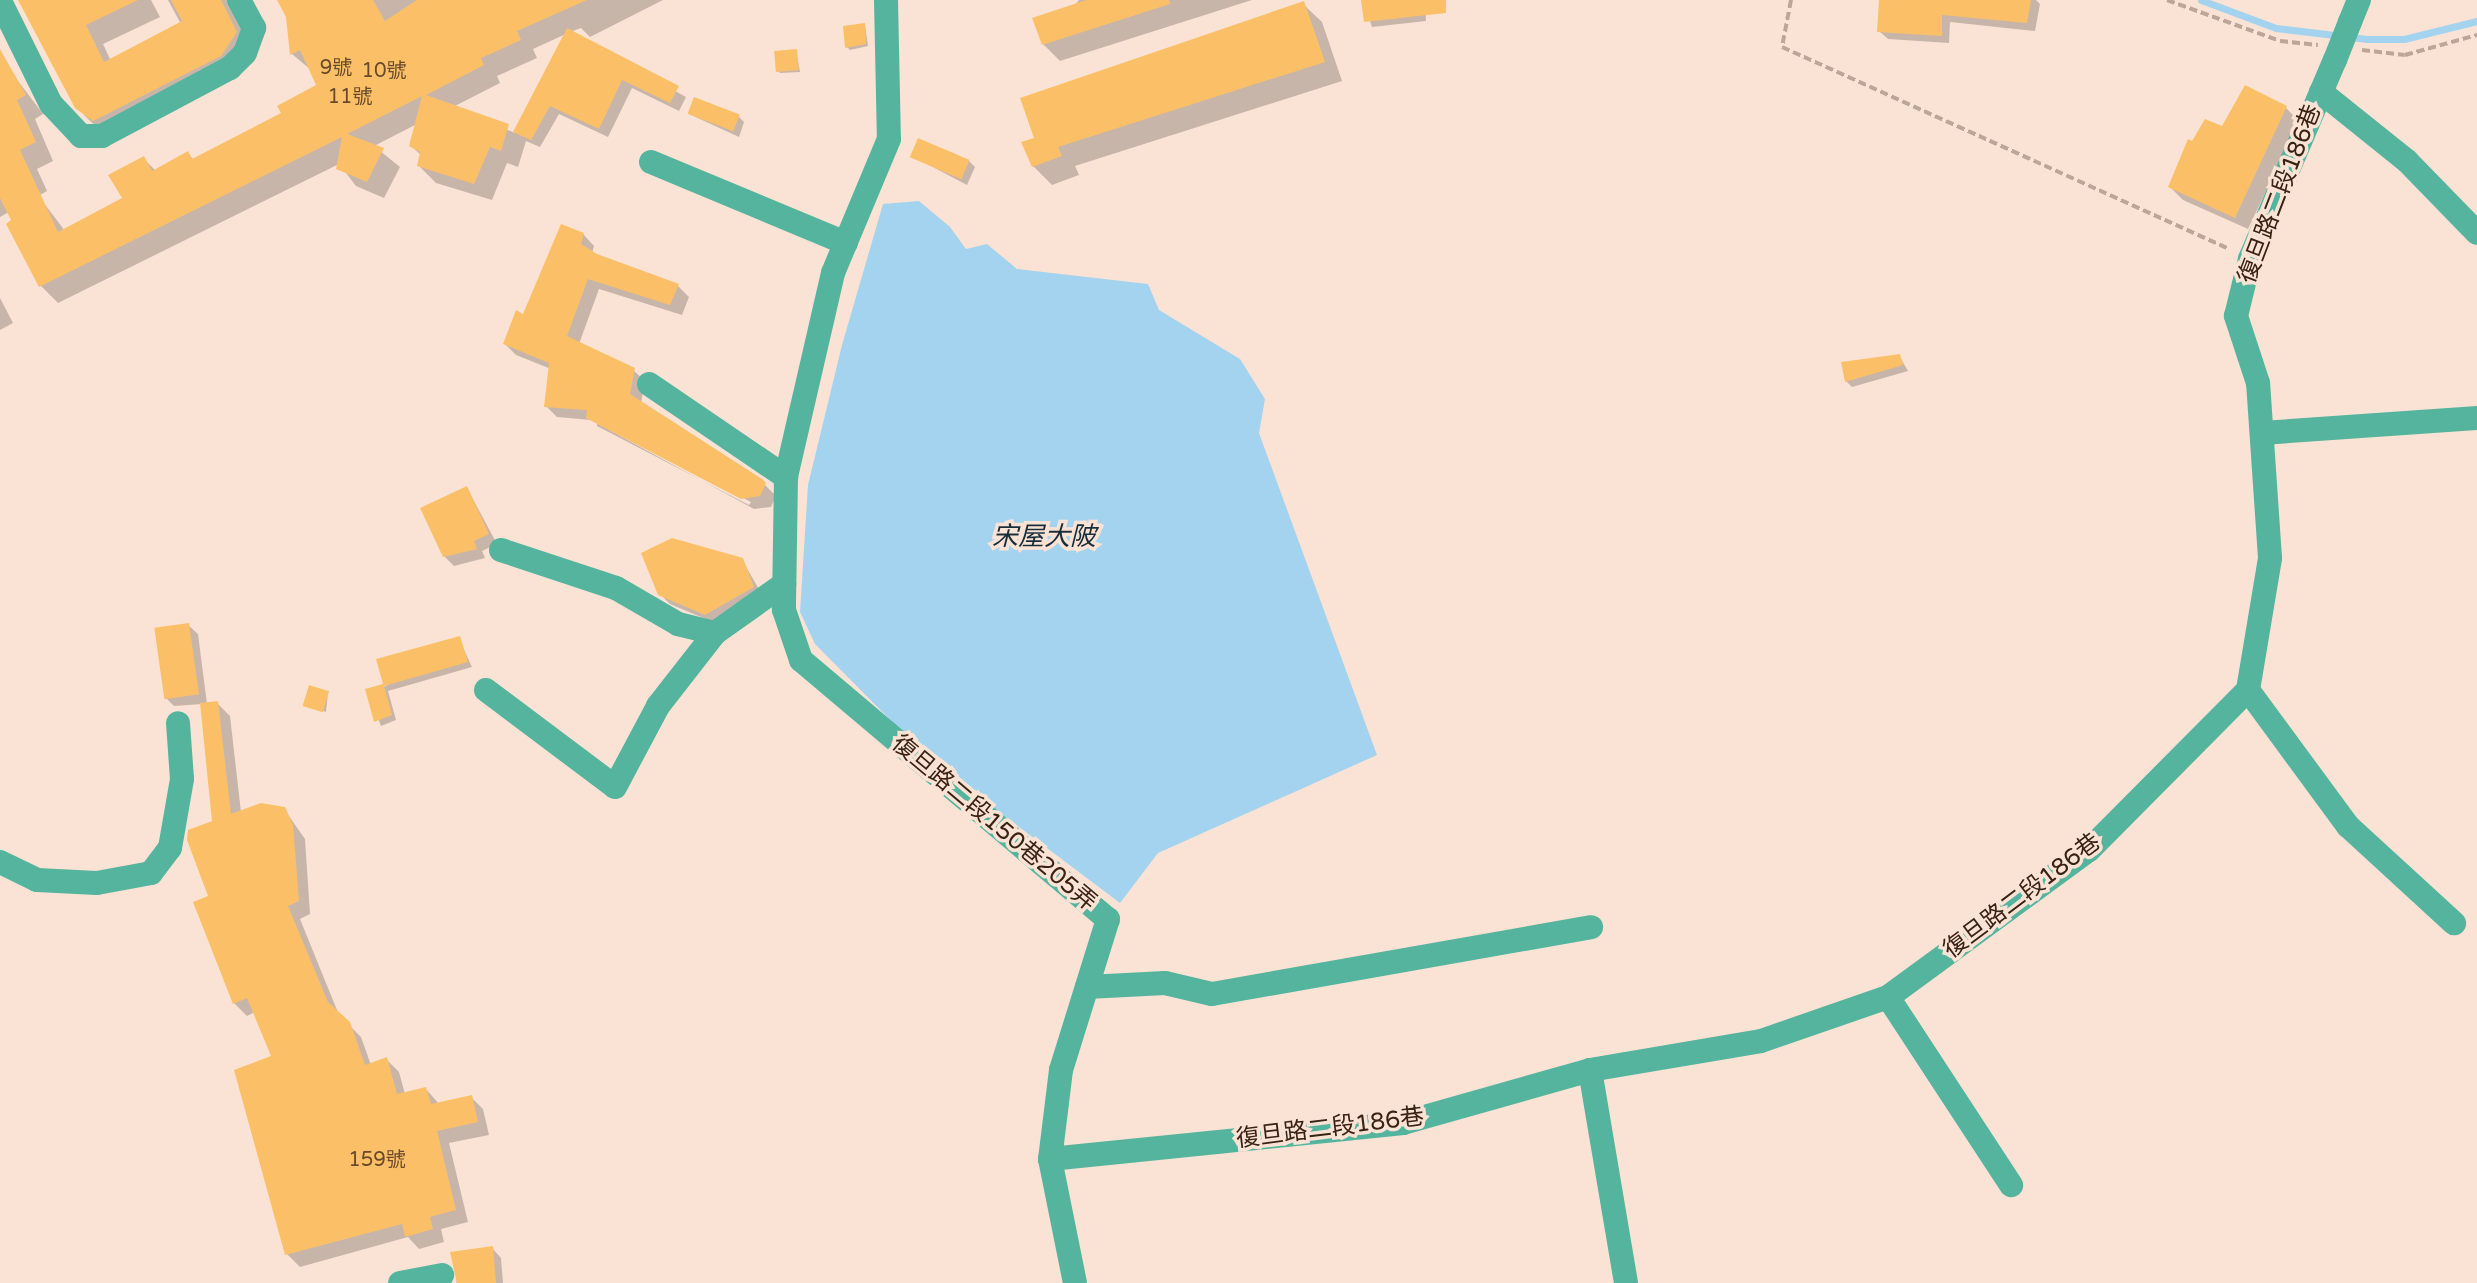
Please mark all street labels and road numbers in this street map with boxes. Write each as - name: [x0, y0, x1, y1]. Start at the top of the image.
- street label: 復旦路二段186巷: [2233, 101, 2327, 287]
- street label: 復旦路二段150巷205弄: [886, 729, 1102, 917]
- street label: 復旦路二段186巷: [1938, 828, 2106, 964]
- street label: 復旦路二段186巷: [1234, 1102, 1426, 1154]

